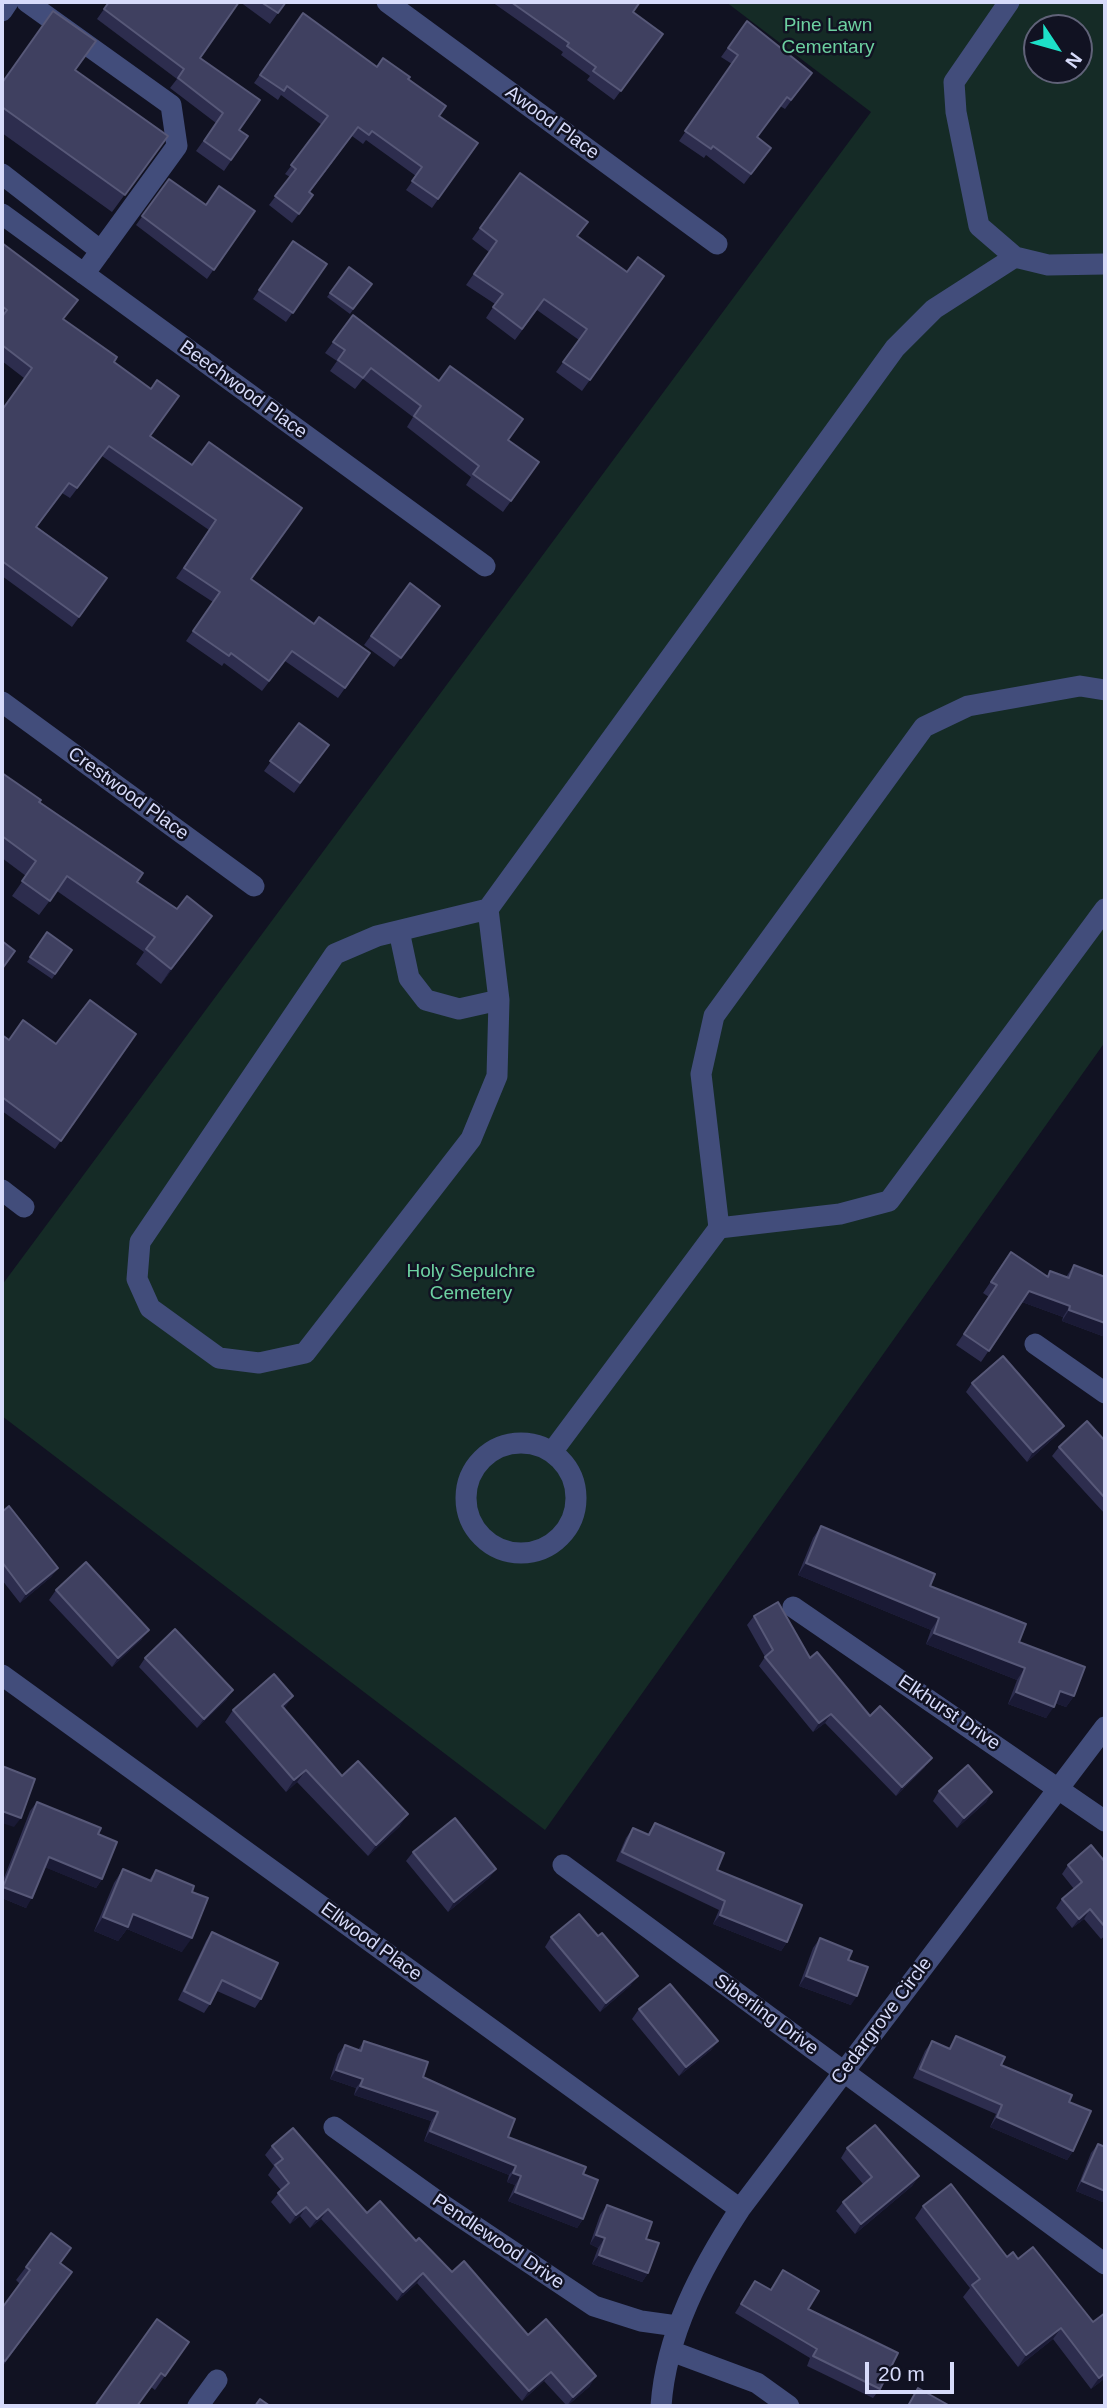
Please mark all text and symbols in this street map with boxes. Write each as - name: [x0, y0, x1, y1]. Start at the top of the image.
- north arrow: [1023, 14, 1093, 84]
- park label: Pine Lawn Cementary: [782, 15, 874, 59]
- text: N: [1061, 49, 1086, 72]
- street label: Awood Place: [501, 81, 603, 165]
- street label: Beechwood Place: [175, 336, 311, 444]
- street label: Crestwood Place: [63, 743, 193, 845]
- park label: Holy Sepulchre Cemetery: [407, 1261, 535, 1305]
- street label: Elkhurst Drive: [894, 1670, 1004, 1756]
- street label: Ellwood Place: [316, 1898, 426, 1986]
- street label: Cedargrove Circle: [827, 1953, 937, 2089]
- street label: Siberling Drive: [709, 1969, 823, 2061]
- street label: Pendlewood Drive: [428, 2189, 568, 2295]
- scale bar: [869, 2348, 958, 2392]
- text: 20 m: [878, 2362, 925, 2385]

